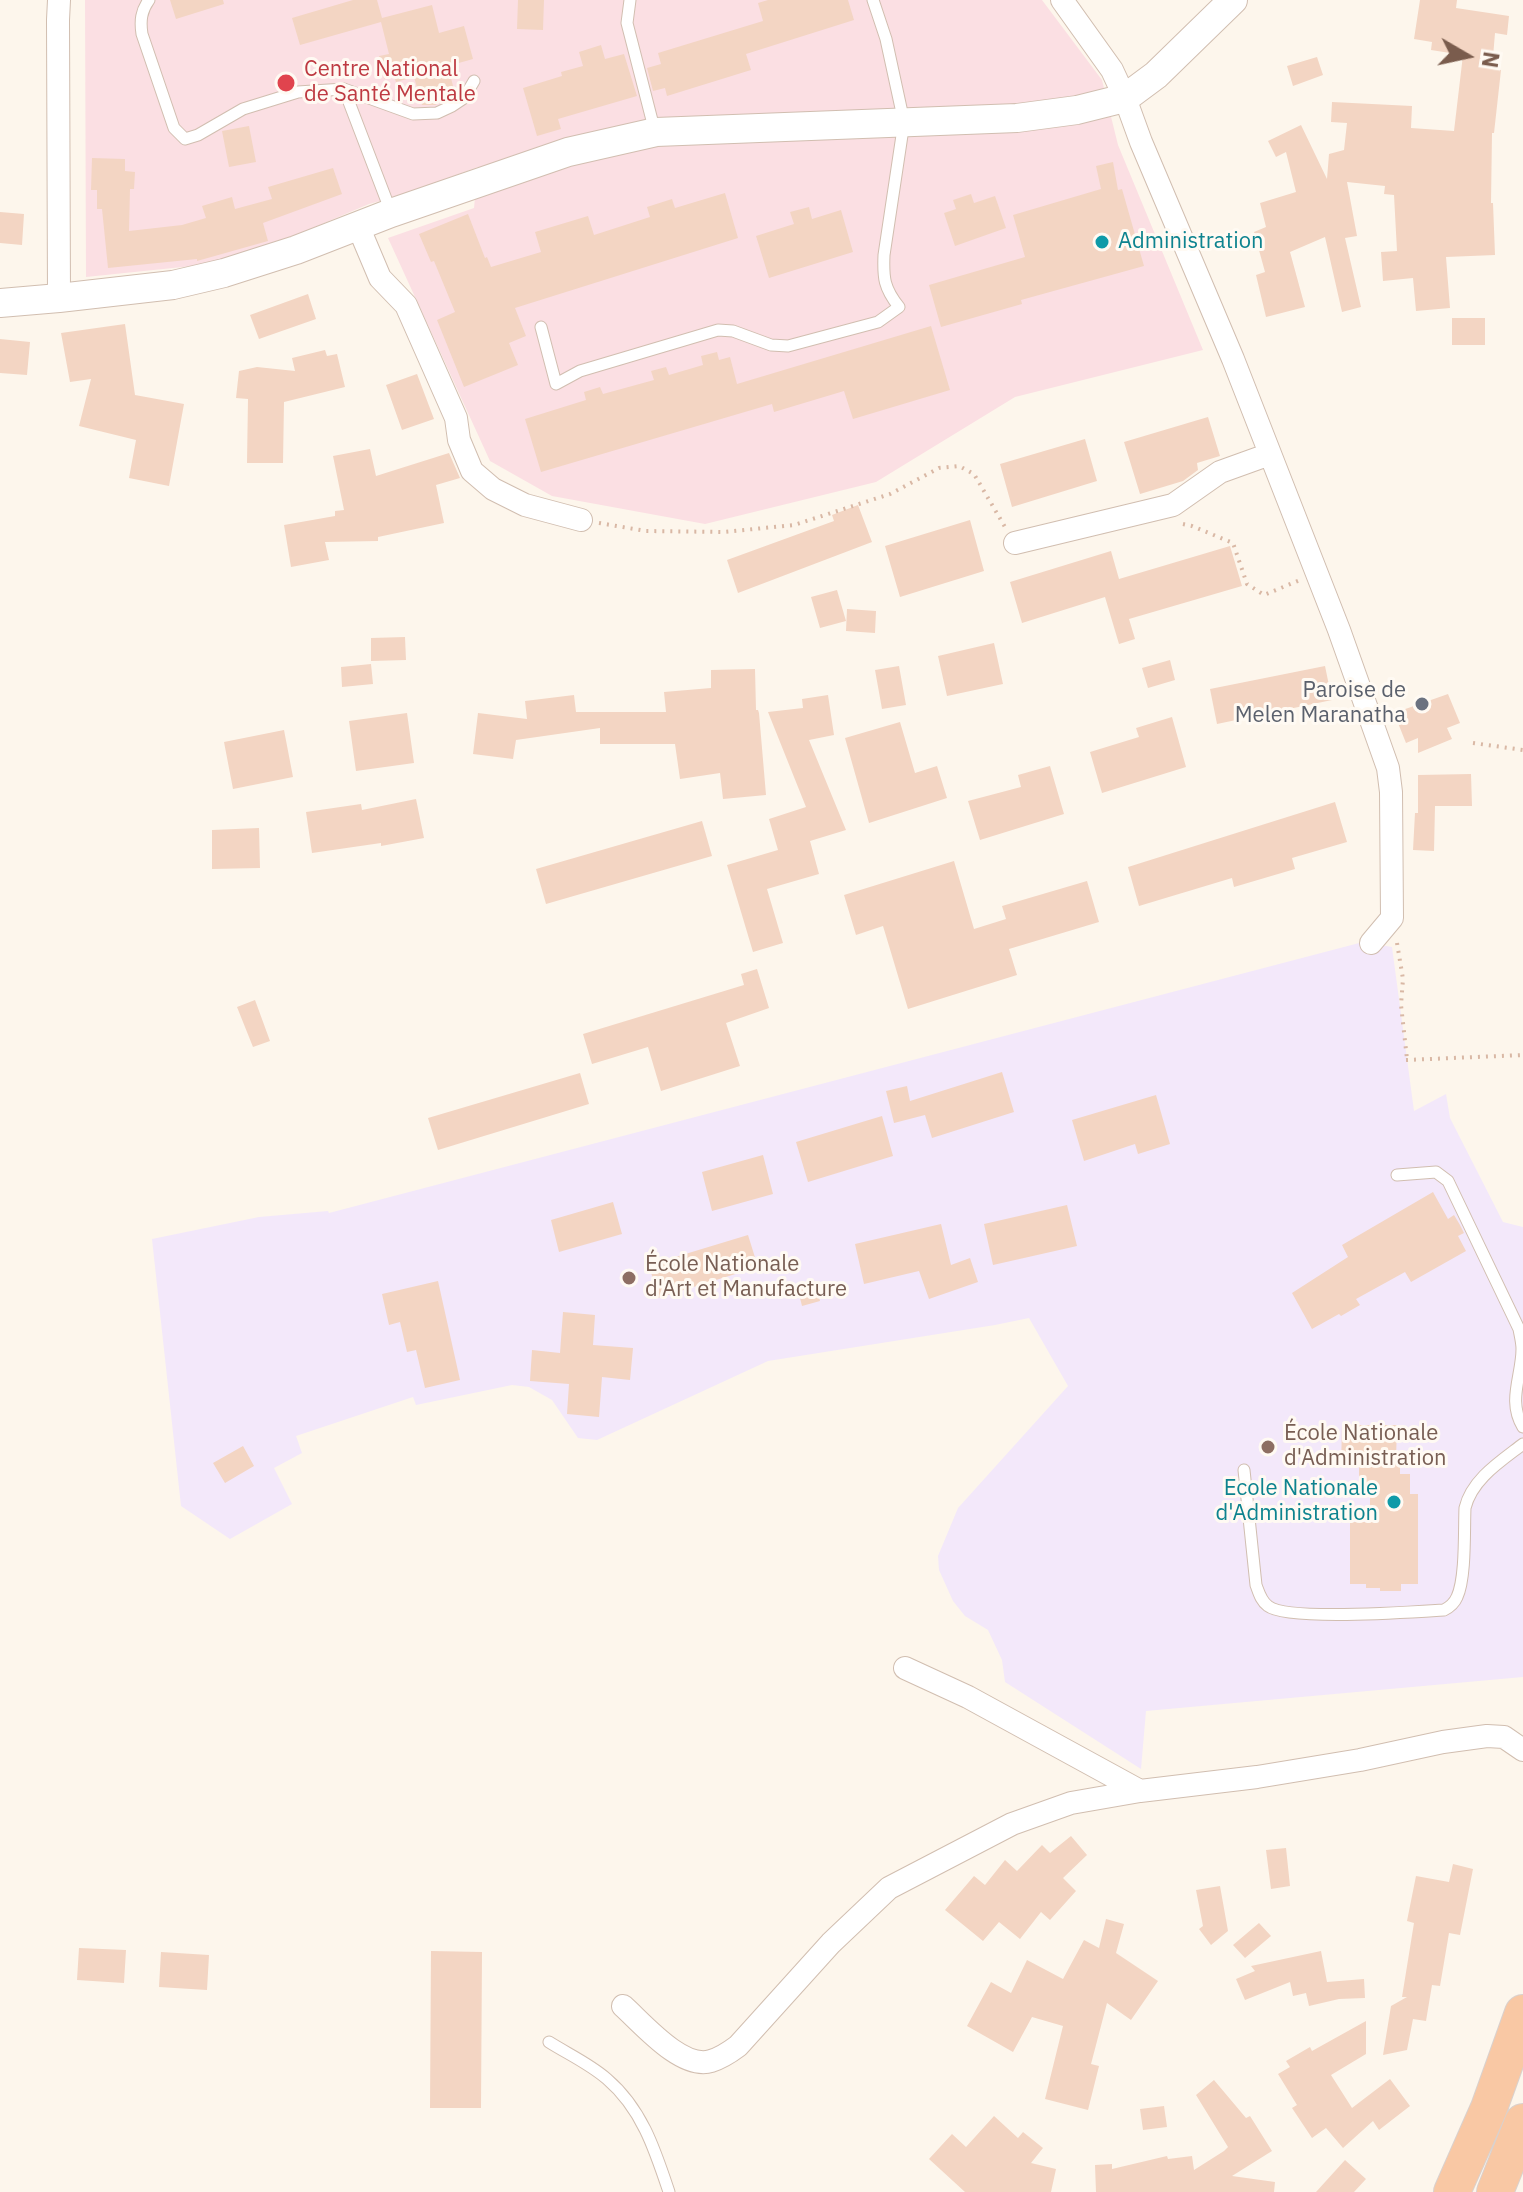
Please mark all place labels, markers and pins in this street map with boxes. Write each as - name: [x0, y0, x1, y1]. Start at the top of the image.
- place label: Centre National de Santé Mentale: [304, 57, 476, 108]
- marker: Centre National de Santé Mentale: [275, 72, 297, 94]
- place label: Administration: [1118, 229, 1264, 255]
- marker: Administration: [1093, 233, 1111, 251]
- place label: Paroise de Melen Maranatha: [1235, 678, 1406, 730]
- marker: Paroise de Melen Maranatha: [1413, 695, 1431, 713]
- place label: École Nationale d'Art et Manufacture: [645, 1252, 847, 1304]
- marker: École Nationale d'Art et Manufacture: [620, 1269, 638, 1287]
- place label: École Nationale d'Administration: [1284, 1421, 1447, 1472]
- marker: École Nationale d'Administration: [1259, 1438, 1277, 1456]
- place label: Ecole Nationale d'Administration: [1215, 1476, 1378, 1528]
- marker: Ecole Nationale d'Administration: [1385, 1493, 1403, 1511]

